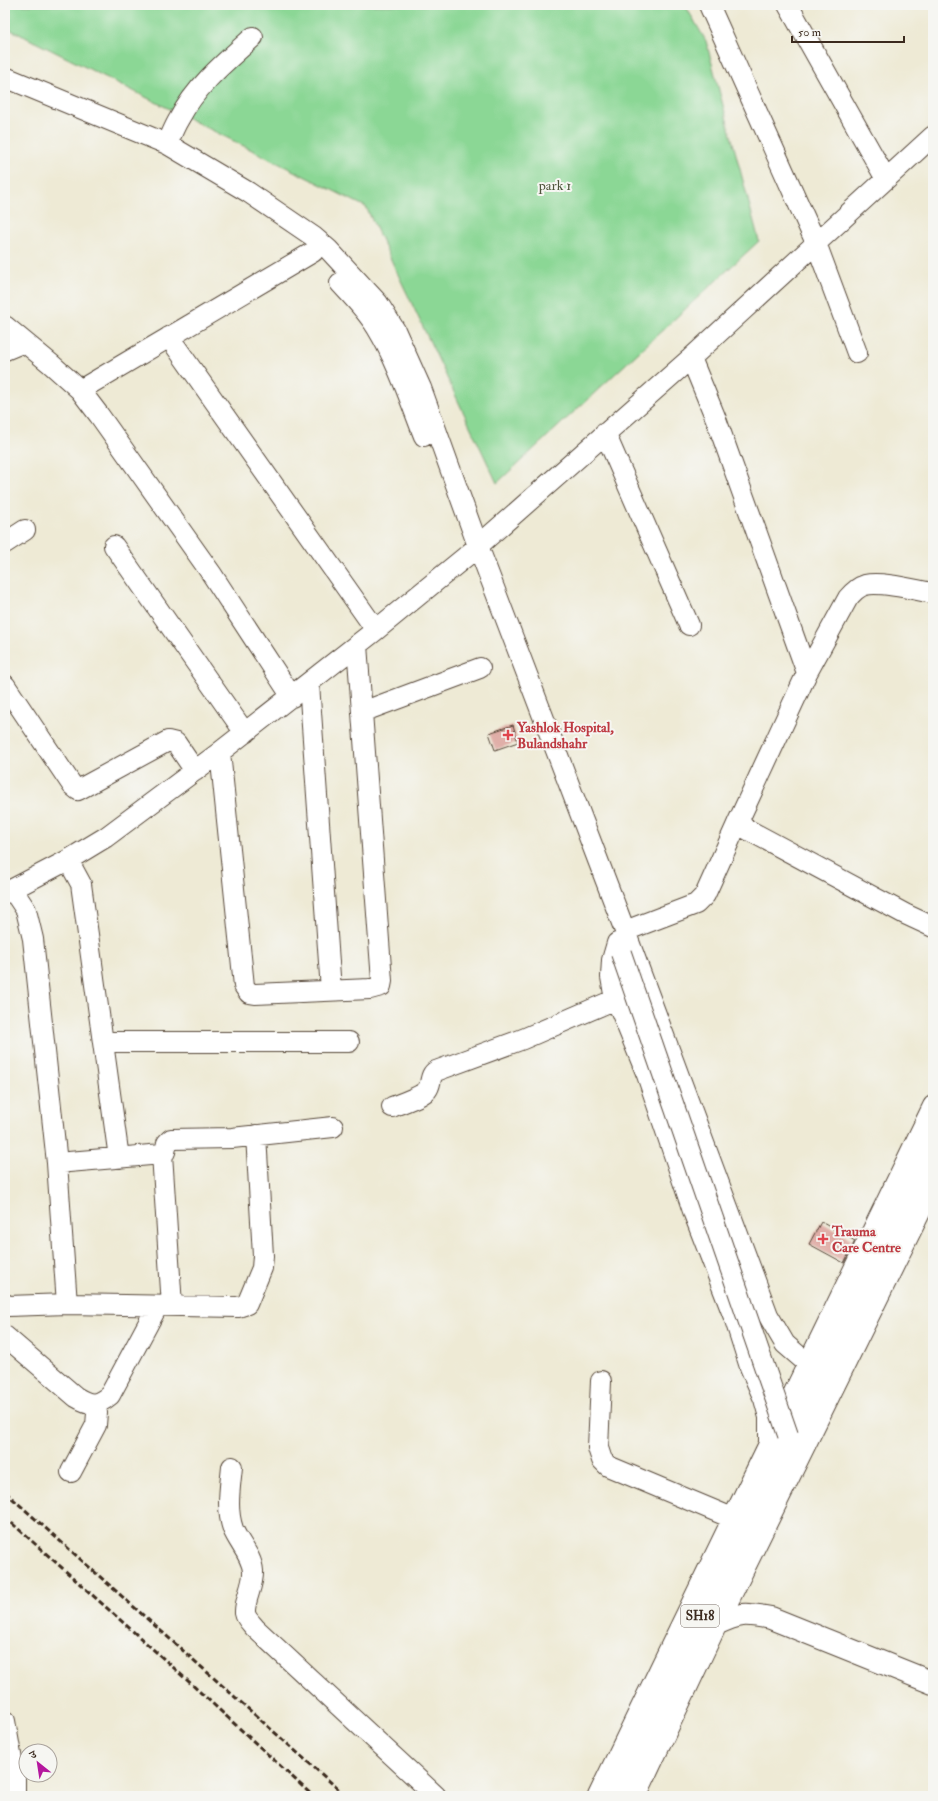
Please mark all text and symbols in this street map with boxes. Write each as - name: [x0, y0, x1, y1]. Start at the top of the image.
- scale bar: [792, 18, 904, 44]
- text: 50 m: [798, 25, 822, 40]
- park label: park 1: [538, 177, 571, 195]
- place label: Yashlok Hospital, Bulandshahr: [516, 719, 614, 752]
- marker: Yashlok Hospital, Bulandshahr: [502, 729, 514, 741]
- place label: Trauma Care Centre: [831, 1223, 901, 1256]
- marker: Trauma Care Centre: [817, 1233, 829, 1245]
- road number: SH18: [681, 1605, 719, 1627]
- north arrow: [18, 1743, 58, 1783]
- text: उ: [27, 1747, 40, 1762]

